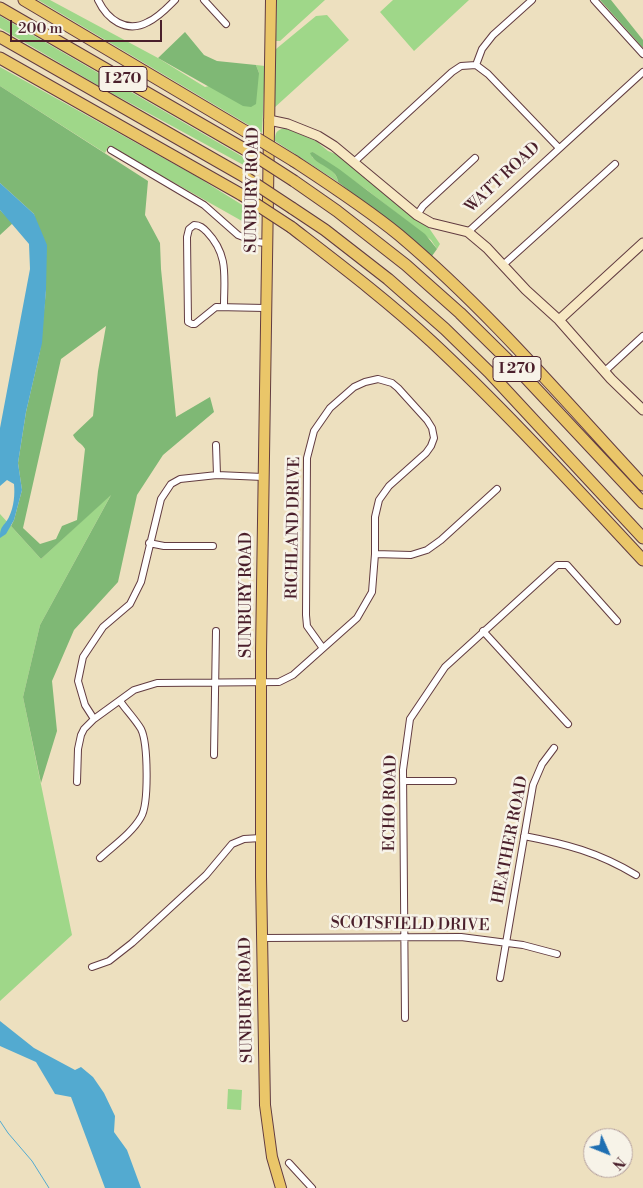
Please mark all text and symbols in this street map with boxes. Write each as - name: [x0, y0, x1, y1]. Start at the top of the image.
- scale bar: [12, 10, 165, 42]
- text: 200 m: [18, 19, 63, 38]
- road number: I 270: [99, 66, 147, 92]
- street label: SUNBURY ROAD: [242, 127, 264, 253]
- street label: WATT ROAD: [462, 138, 544, 218]
- road number: I 270: [493, 356, 541, 382]
- street label: RICHLAND DRIVE: [283, 456, 305, 600]
- street label: SUNBURY ROAD: [237, 532, 257, 658]
- street label: ECHO ROAD: [381, 754, 401, 852]
- street label: HEATHER ROAD: [489, 774, 533, 906]
- street label: SCOTSFIELD DRIVE: [330, 914, 490, 936]
- street label: SUNBURY ROAD: [236, 937, 258, 1063]
- north arrow: [583, 1128, 633, 1178]
- text: N: [608, 1152, 628, 1173]

